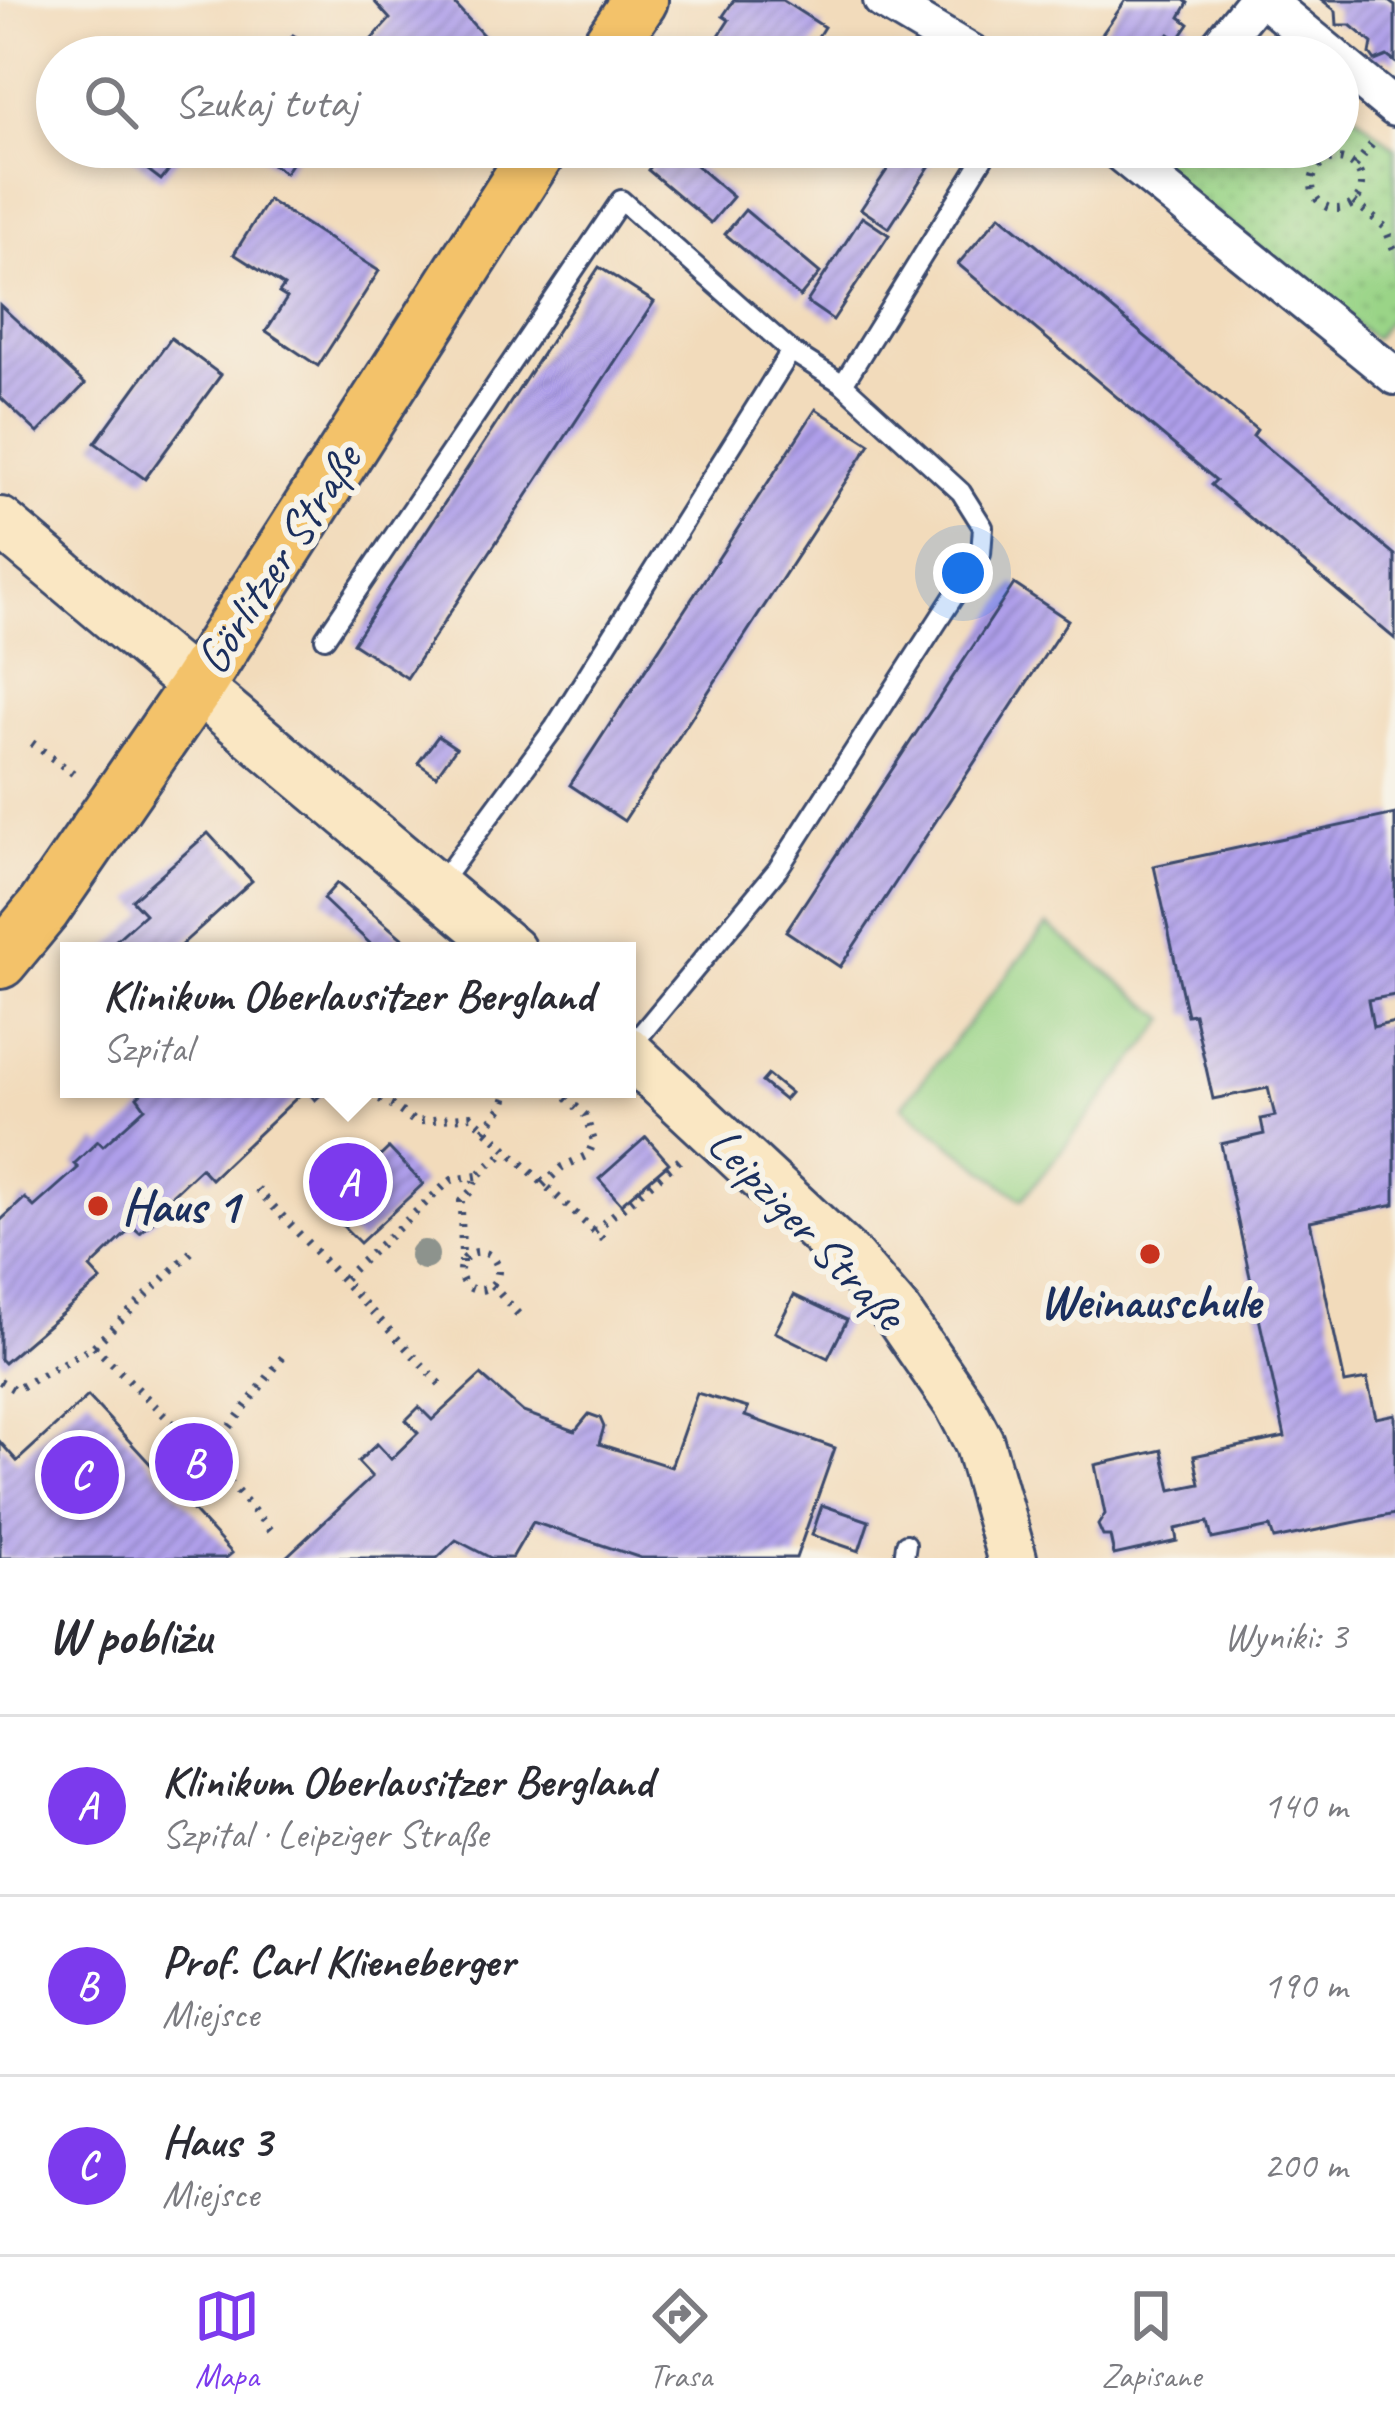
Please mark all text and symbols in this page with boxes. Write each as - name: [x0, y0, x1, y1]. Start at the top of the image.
- search box: [36, 36, 1359, 168]
- icon: search: [78, 69, 144, 135]
- text: Szukaj tutaj: [174, 74, 357, 131]
- street label: Görlitzer Straße: [182, 430, 376, 685]
- your location: [933, 543, 993, 603]
- popup: [60, 942, 636, 1098]
- text: Klinikum Oberlausitzer Bergland: [103, 967, 593, 1024]
- text: Szpital: [103, 1024, 192, 1073]
- street label: Leipziger Straße: [695, 1114, 921, 1345]
- pin: A: [309, 1137, 387, 1227]
- place label: Haus 1: [122, 1176, 244, 1236]
- marker: Haus 1: [85, 1193, 111, 1219]
- marker: Weinauschule: [1137, 1241, 1163, 1267]
- place label: Weinauschule: [1040, 1272, 1264, 1332]
- pin: B: [155, 1417, 233, 1507]
- pin: C: [41, 1430, 119, 1520]
- text: W pobliżu: [48, 1604, 211, 1668]
- text: Wyniki: 3: [1224, 1612, 1347, 1661]
- text: Klinikum Oberlausitzer Bergland: [162, 1753, 652, 1810]
- text: A: [77, 1781, 97, 1830]
- text: 140 m: [1263, 1781, 1347, 1830]
- text: Szpital · Leipziger Straße: [162, 1810, 488, 1859]
- text: Prof. Carl Klieneberger: [162, 1933, 515, 1990]
- text: B: [77, 1961, 97, 2010]
- text: 190 m: [1263, 1961, 1347, 2010]
- text: Miejsce: [162, 1990, 259, 2039]
- text: Haus 3: [162, 2113, 271, 2170]
- text: C: [78, 2141, 96, 2190]
- text: 200 m: [1263, 2141, 1347, 2190]
- text: Miejsce: [162, 2170, 259, 2219]
- tab: Mapa: [194, 2283, 260, 2397]
- tab: Trasa: [647, 2283, 713, 2397]
- tab: Zapisane: [1101, 2283, 1201, 2397]

